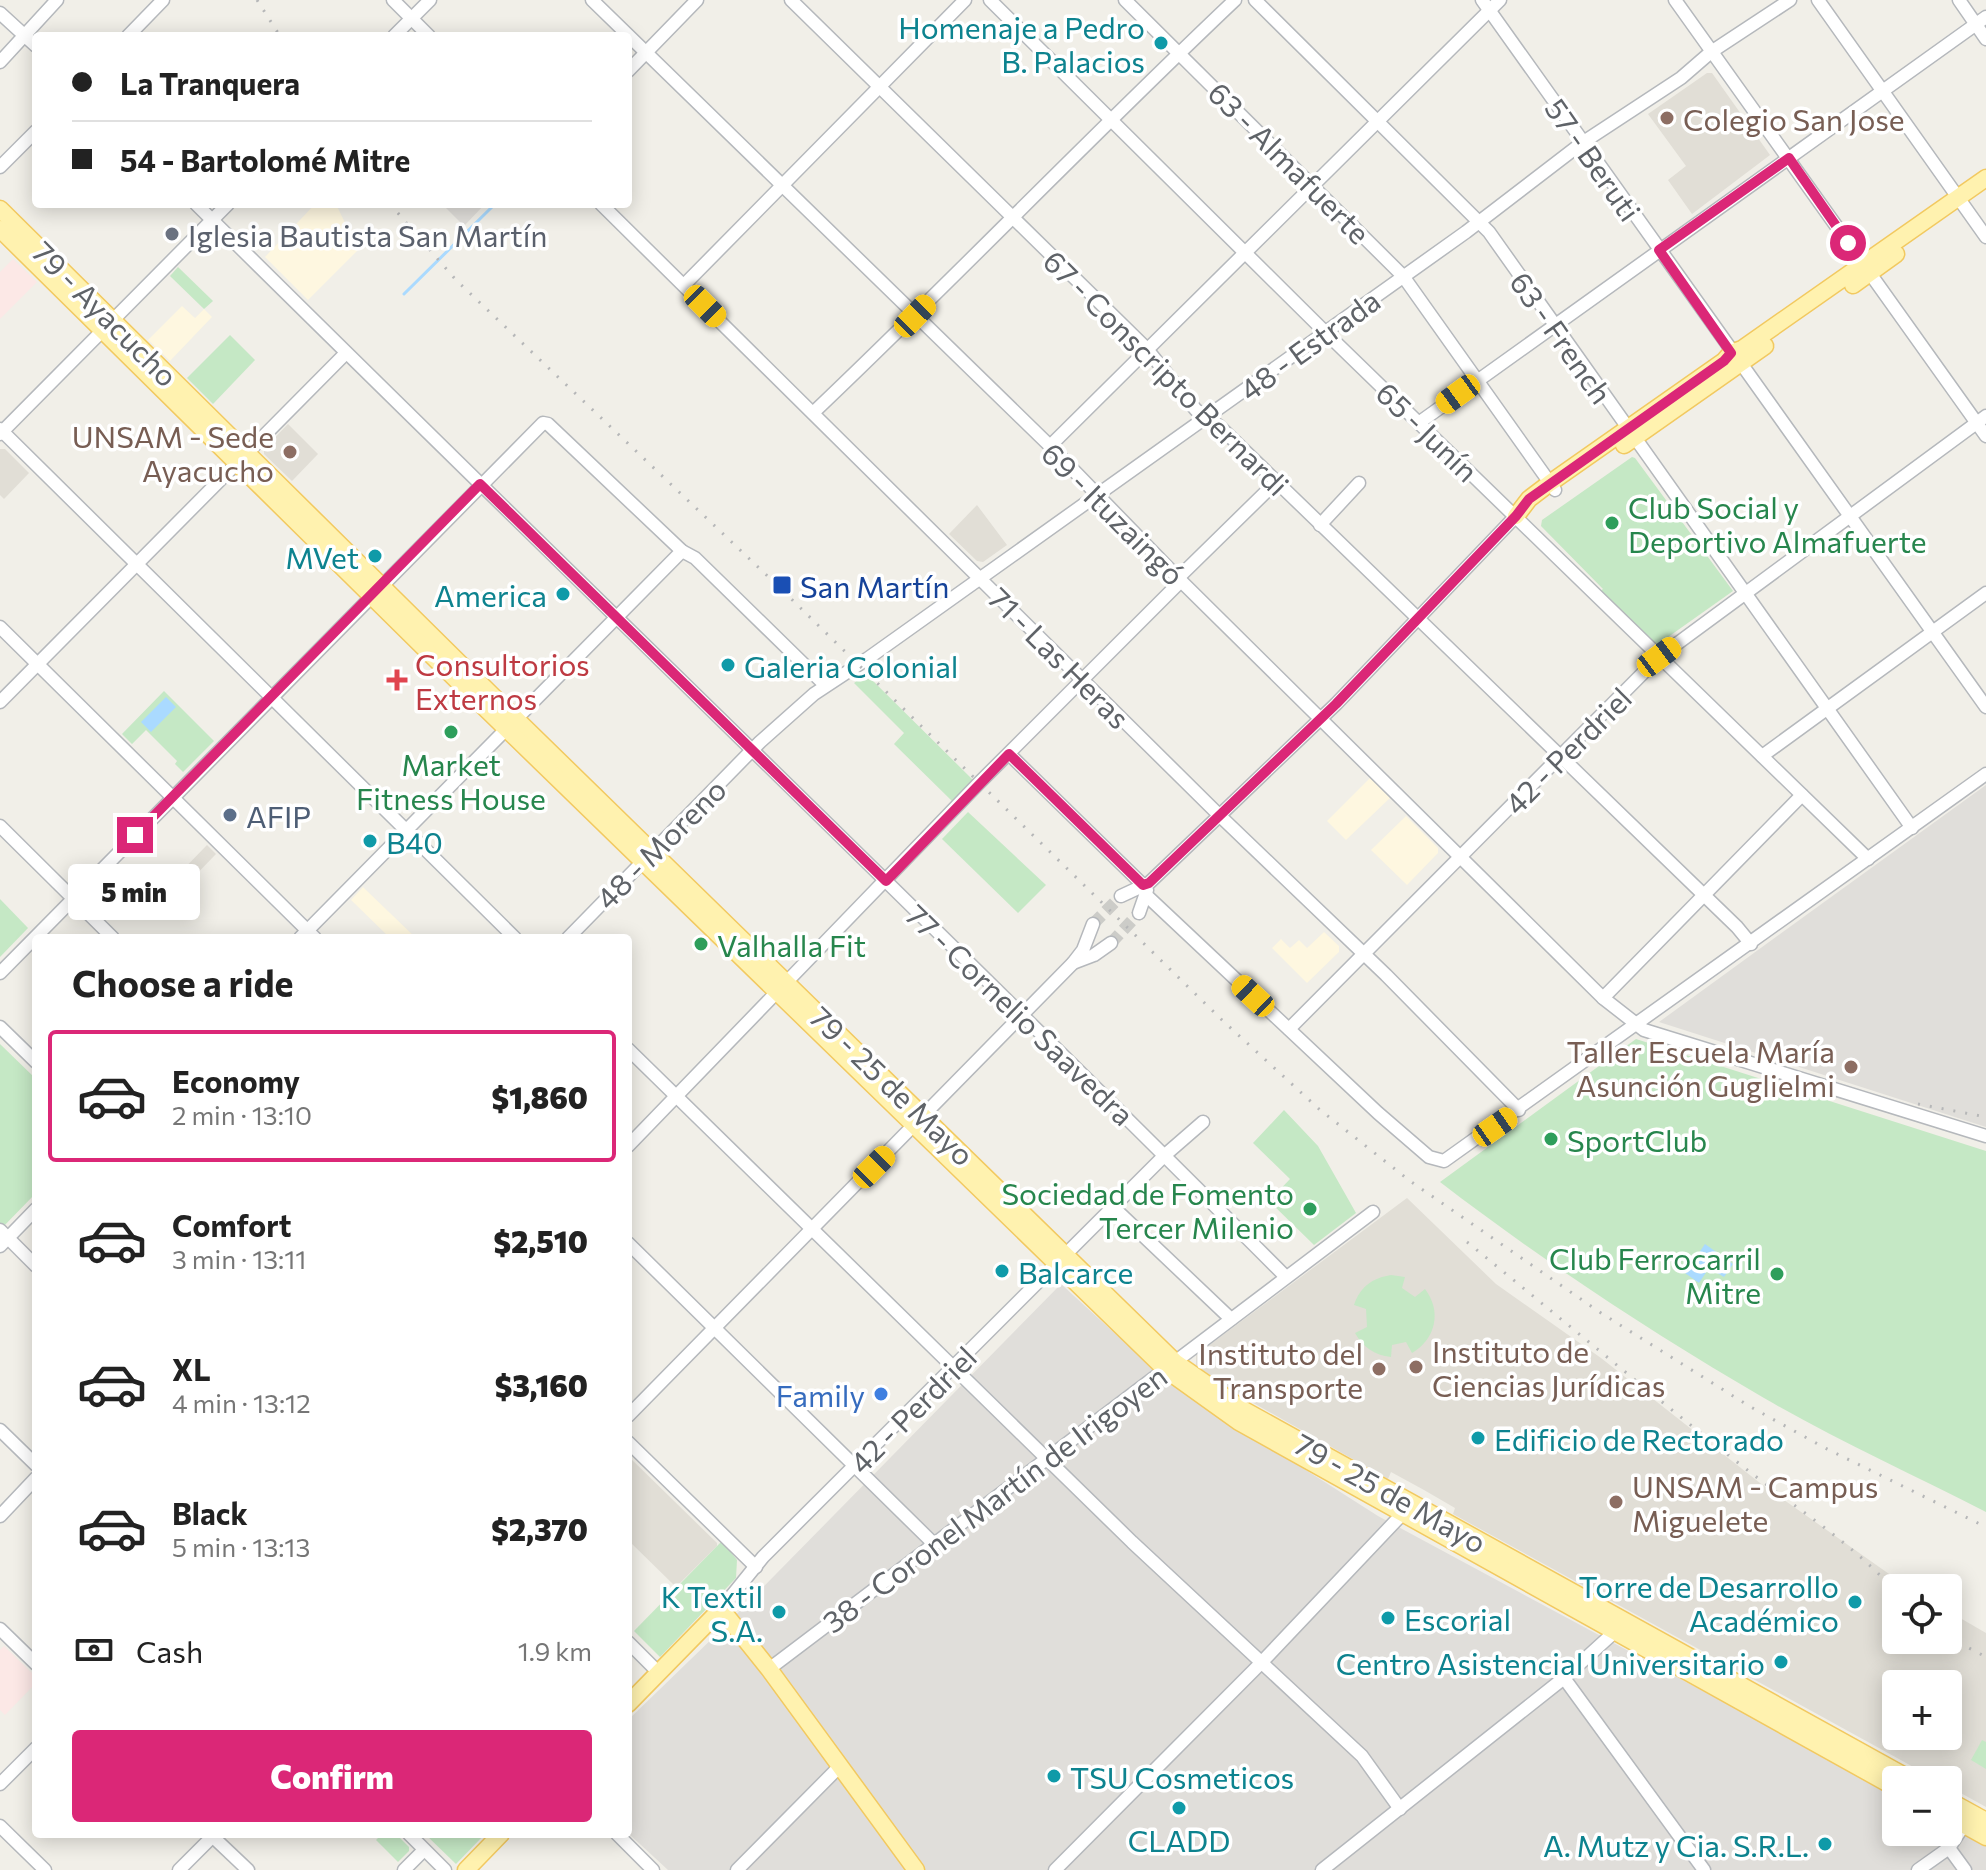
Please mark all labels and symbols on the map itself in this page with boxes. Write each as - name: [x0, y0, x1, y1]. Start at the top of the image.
- place label: Homenaje a Pedro B. Palacios: [898, 8, 1145, 79]
- marker: Homenaje a Pedro B. Palacios: [1152, 34, 1170, 52]
- street label: 63 - Almafuerte: [1201, 73, 1379, 251]
- street label: 57 - Beruti: [1538, 91, 1650, 227]
- place label: Colegio San Jose: [1683, 100, 1905, 137]
- marker: Colegio San Jose: [1658, 109, 1676, 127]
- place label: Iglesia Bautista San Martín: [188, 216, 548, 253]
- marker: Iglesia Bautista San Martín: [163, 225, 181, 243]
- route start: [1830, 225, 1866, 261]
- street label: 79 - Ayacucho: [26, 233, 186, 393]
- street label: 67 - Conscripto Bernardi: [1037, 242, 1297, 502]
- street label: 63 - French: [1503, 264, 1621, 410]
- car: [680, 281, 730, 331]
- street label: 48 - Estrada: [1232, 281, 1386, 407]
- car: [890, 290, 940, 342]
- car: [1432, 370, 1484, 418]
- street label: 65 - Junín: [1369, 374, 1487, 488]
- place label: UNSAM - Sede Ayacucho: [72, 417, 274, 488]
- street label: 69 - Ituzaingó: [1035, 434, 1193, 592]
- marker: UNSAM - Sede Ayacucho: [281, 443, 299, 461]
- place label: Club Social y Deportivo Almafuerte: [1628, 488, 1927, 559]
- marker: Club Social y Deportivo Almafuerte: [1603, 514, 1621, 532]
- place label: MVet: [285, 538, 359, 575]
- marker: MVet: [366, 547, 384, 565]
- place label: San Martín: [800, 567, 950, 604]
- marker: San Martín: [771, 574, 793, 596]
- place label: America: [434, 576, 547, 613]
- street label: 71 - Las Heras: [982, 579, 1138, 735]
- marker: America: [554, 585, 572, 603]
- car: [1633, 633, 1685, 681]
- place label: Consultorios Externos: [415, 645, 590, 716]
- place label: Galeria Colonial: [744, 647, 959, 684]
- marker: Galeria Colonial: [719, 656, 737, 674]
- marker: Consultorios Externos: [386, 669, 408, 691]
- street label: 42 - Perdriel: [1496, 679, 1638, 821]
- marker: Market Fitness House: [442, 723, 460, 741]
- place label: Market Fitness House: [356, 745, 546, 816]
- street label: 48 - Moreno: [587, 770, 733, 916]
- place label: AFIP: [246, 797, 311, 834]
- marker: AFIP: [221, 806, 239, 824]
- route end: [117, 817, 153, 853]
- place label: B40: [386, 823, 443, 860]
- marker: B40: [361, 832, 379, 850]
- callout: 5 min: [69, 863, 201, 919]
- street label: 77 - Cornelio Saavedra: [899, 896, 1143, 1132]
- place label: Valhalla Fit: [717, 926, 866, 963]
- marker: Valhalla Fit: [692, 935, 710, 953]
- car: [1227, 971, 1279, 1021]
- street label: 79 - 25 de Mayo: [803, 998, 983, 1172]
- place label: Taller Escuela María Asunción Guglielmi: [1567, 1032, 1835, 1103]
- marker: Taller Escuela María Asunción Guglielmi: [1842, 1058, 1860, 1076]
- car: [1468, 1103, 1522, 1151]
- place label: SportClub: [1567, 1121, 1707, 1158]
- marker: SportClub: [1542, 1130, 1560, 1148]
- car: [849, 1142, 899, 1192]
- place label: Sociedad de Fomento Tercer Milenio: [1001, 1174, 1294, 1245]
- marker: Sociedad de Fomento Tercer Milenio: [1301, 1200, 1319, 1218]
- place label: Club Ferrocarril Mitre: [1549, 1239, 1761, 1310]
- place label: Balcarce: [1018, 1253, 1133, 1290]
- marker: Balcarce: [993, 1262, 1011, 1280]
- marker: Club Ferrocarril Mitre: [1768, 1265, 1786, 1283]
- place label: Instituto de Ciencias Jurídicas: [1432, 1332, 1665, 1403]
- place label: Instituto del Transporte: [1198, 1334, 1363, 1405]
- street label: 42 - Perdriel: [841, 1338, 983, 1480]
- street label: 38 - Coronel Martín de Irigoyen: [815, 1357, 1173, 1639]
- marker: Instituto de Ciencias Jurídicas: [1407, 1358, 1425, 1376]
- marker: Instituto del Transporte: [1370, 1360, 1388, 1378]
- place label: Family: [776, 1376, 865, 1413]
- marker: Family: [872, 1385, 890, 1403]
- place label: Edificio de Rectorado: [1494, 1420, 1784, 1457]
- street label: 79 - 25 de Mayo: [1289, 1424, 1493, 1560]
- marker: Edificio de Rectorado: [1469, 1429, 1487, 1447]
- place label: UNSAM - Campus Miguelete: [1632, 1467, 1878, 1538]
- marker: UNSAM - Campus Miguelete: [1607, 1493, 1625, 1511]
- place label: Torre de Desarrollo Académico: [1578, 1567, 1839, 1638]
- place label: K Textil S.A.: [661, 1577, 763, 1648]
- marker: Torre de Desarrollo Académico: [1846, 1593, 1864, 1611]
- place label: Escorial: [1404, 1600, 1511, 1637]
- marker: K Textil S.A.: [770, 1603, 788, 1621]
- marker: Escorial: [1379, 1609, 1397, 1627]
- place label: Centro Asistencial Universitario: [1336, 1644, 1765, 1681]
- marker: Centro Asistencial Universitario: [1772, 1653, 1790, 1671]
- place label: TSU Cosmeticos: [1070, 1758, 1294, 1795]
- marker: TSU Cosmeticos: [1045, 1767, 1063, 1785]
- marker: CLADD: [1170, 1799, 1188, 1817]
- place label: CLADD: [1128, 1821, 1230, 1858]
- place label: A. Mutz y Cia. S.R.L.: [1543, 1826, 1809, 1863]
- marker: A. Mutz y Cia. S.R.L.: [1816, 1835, 1834, 1853]

